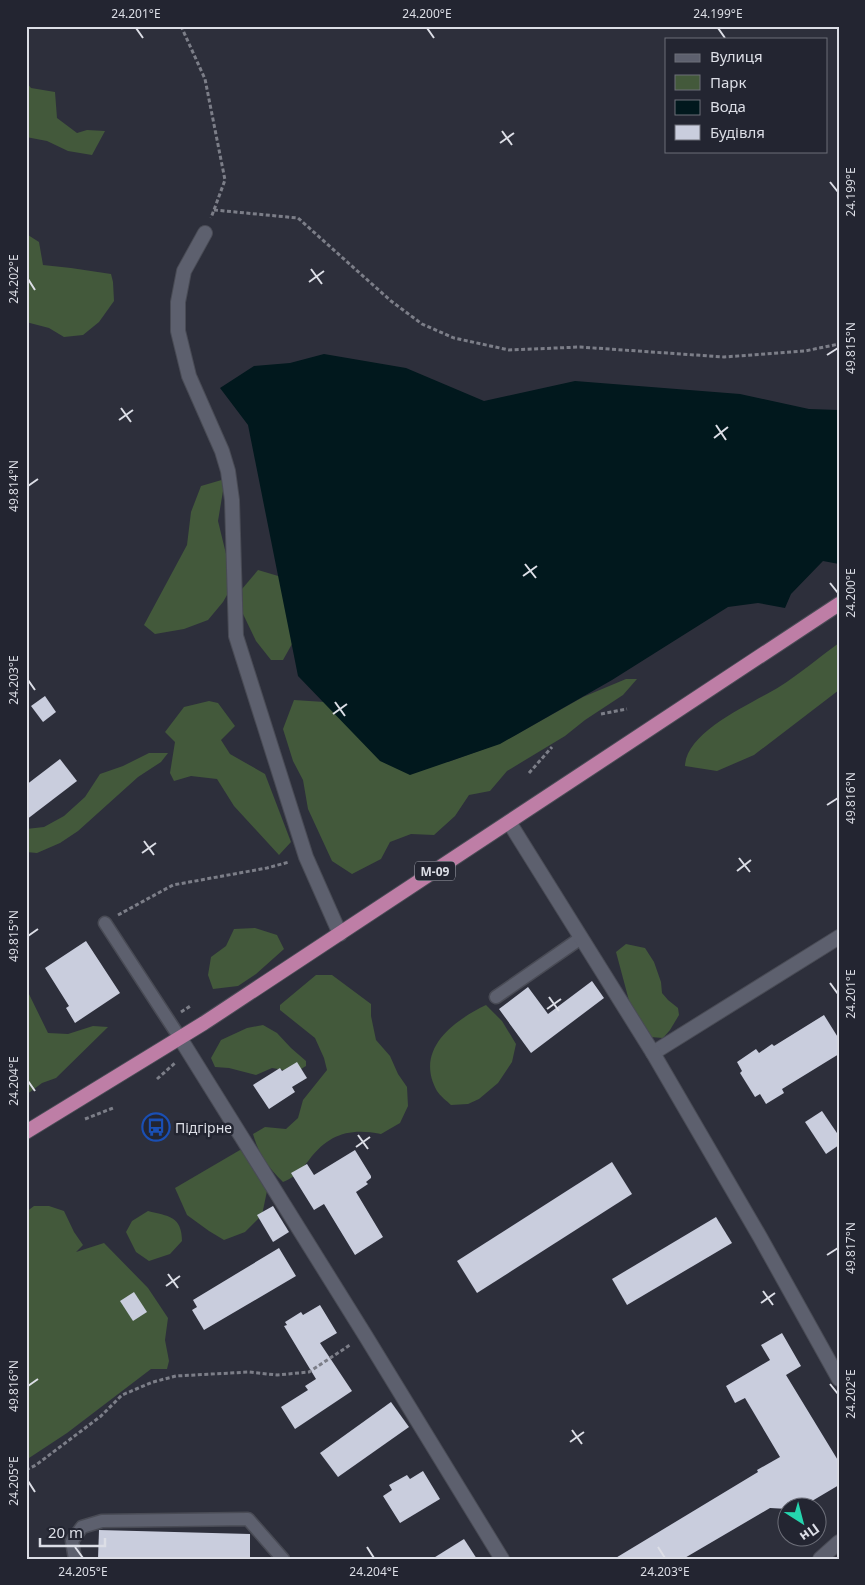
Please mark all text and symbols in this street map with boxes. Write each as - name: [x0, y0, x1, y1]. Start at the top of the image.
- text: 24.201°E: [111, 5, 161, 22]
- text: 24.200°E: [402, 5, 452, 22]
- text: 24.199°E: [693, 5, 743, 22]
- legend: [665, 38, 828, 152]
- text: Вулиця: [710, 46, 763, 66]
- text: Парк: [710, 72, 746, 92]
- text: Вода: [710, 96, 746, 116]
- text: Будівля: [710, 122, 765, 142]
- text: 24.199°E: [842, 167, 859, 217]
- text: 24.202°E: [5, 254, 22, 304]
- text: 49.815°N: [842, 322, 859, 374]
- text: 49.814°N: [5, 460, 22, 512]
- text: 24.200°E: [842, 568, 859, 618]
- text: 24.203°E: [5, 655, 22, 705]
- text: 49.816°N: [842, 772, 859, 824]
- road number: М-09: [415, 861, 455, 880]
- text: 49.815°N: [5, 910, 22, 962]
- text: 24.201°E: [842, 969, 859, 1019]
- text: 24.204°E: [5, 1056, 22, 1106]
- bus stop icon: Підгірне: [141, 1112, 171, 1142]
- place label: Підгірне: [175, 1118, 232, 1137]
- text: 49.817°N: [842, 1222, 859, 1274]
- text: 49.816°N: [5, 1360, 22, 1412]
- text: 24.202°E: [842, 1369, 859, 1419]
- text: 24.205°E: [5, 1456, 22, 1506]
- north arrow: [778, 1498, 828, 1548]
- scale bar: [40, 1515, 105, 1547]
- text: Пн: [796, 1519, 824, 1546]
- text: 20 m: [48, 1522, 83, 1542]
- text: 24.205°E: [58, 1563, 108, 1580]
- text: 24.204°E: [349, 1563, 399, 1580]
- text: 24.203°E: [640, 1563, 690, 1580]

